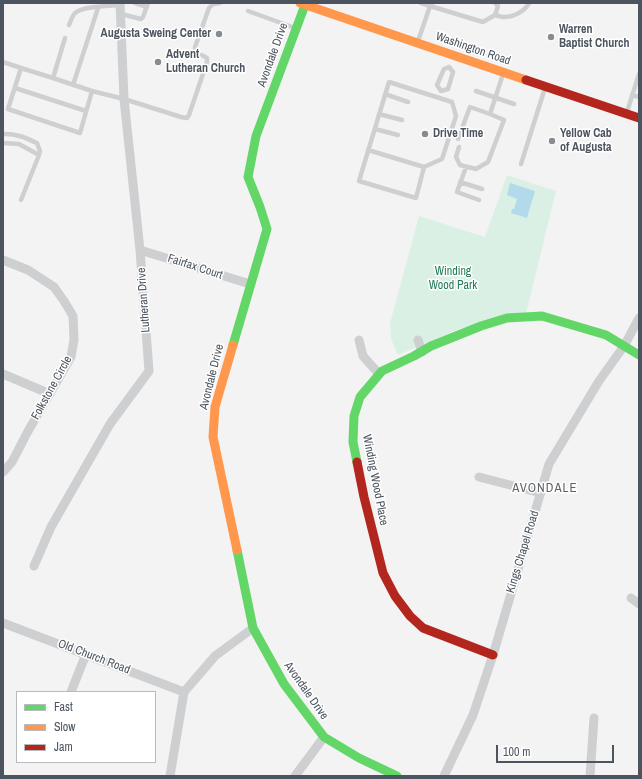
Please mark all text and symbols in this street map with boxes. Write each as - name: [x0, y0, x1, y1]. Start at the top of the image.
- street label: Avondale Drive: [255, 21, 291, 89]
- place label: Warren Baptist Church: [559, 23, 630, 51]
- place label: Augusta Sweing Center: [101, 27, 211, 41]
- marker: Augusta Sweing Center: [214, 29, 224, 39]
- street label: Washington Road: [434, 29, 512, 69]
- marker: Warren Baptist Church: [546, 32, 556, 42]
- place label: Advent Lutheran Church: [166, 48, 245, 76]
- marker: Advent Lutheran Church: [153, 57, 163, 67]
- place label: Drive Time: [433, 127, 483, 141]
- place label: Yellow Cab of Augusta: [560, 127, 612, 155]
- marker: Drive Time: [420, 129, 430, 139]
- marker: Yellow Cab of Augusta: [547, 136, 557, 146]
- street label: Fairfax Court: [166, 251, 224, 283]
- park label: Winding Wood Park: [429, 265, 477, 293]
- street label: Lutheran Drive: [135, 267, 153, 333]
- street label: Avondale Drive: [197, 343, 227, 411]
- street label: Folkstone Circle: [29, 354, 75, 422]
- street label: Winding Wood Place: [359, 433, 391, 527]
- district label: AVONDALE: [512, 481, 578, 497]
- street label: Kings Chapel Road: [504, 509, 542, 595]
- street label: Old Church Road: [56, 637, 132, 677]
- street label: Avondale Drive: [281, 659, 331, 723]
- legend: [16, 691, 156, 763]
- text: Fast: [54, 699, 73, 715]
- text: Slow: [54, 719, 75, 735]
- scale bar: [498, 737, 616, 763]
- text: Jam: [54, 739, 73, 755]
- text: 100 m: [503, 744, 530, 760]

